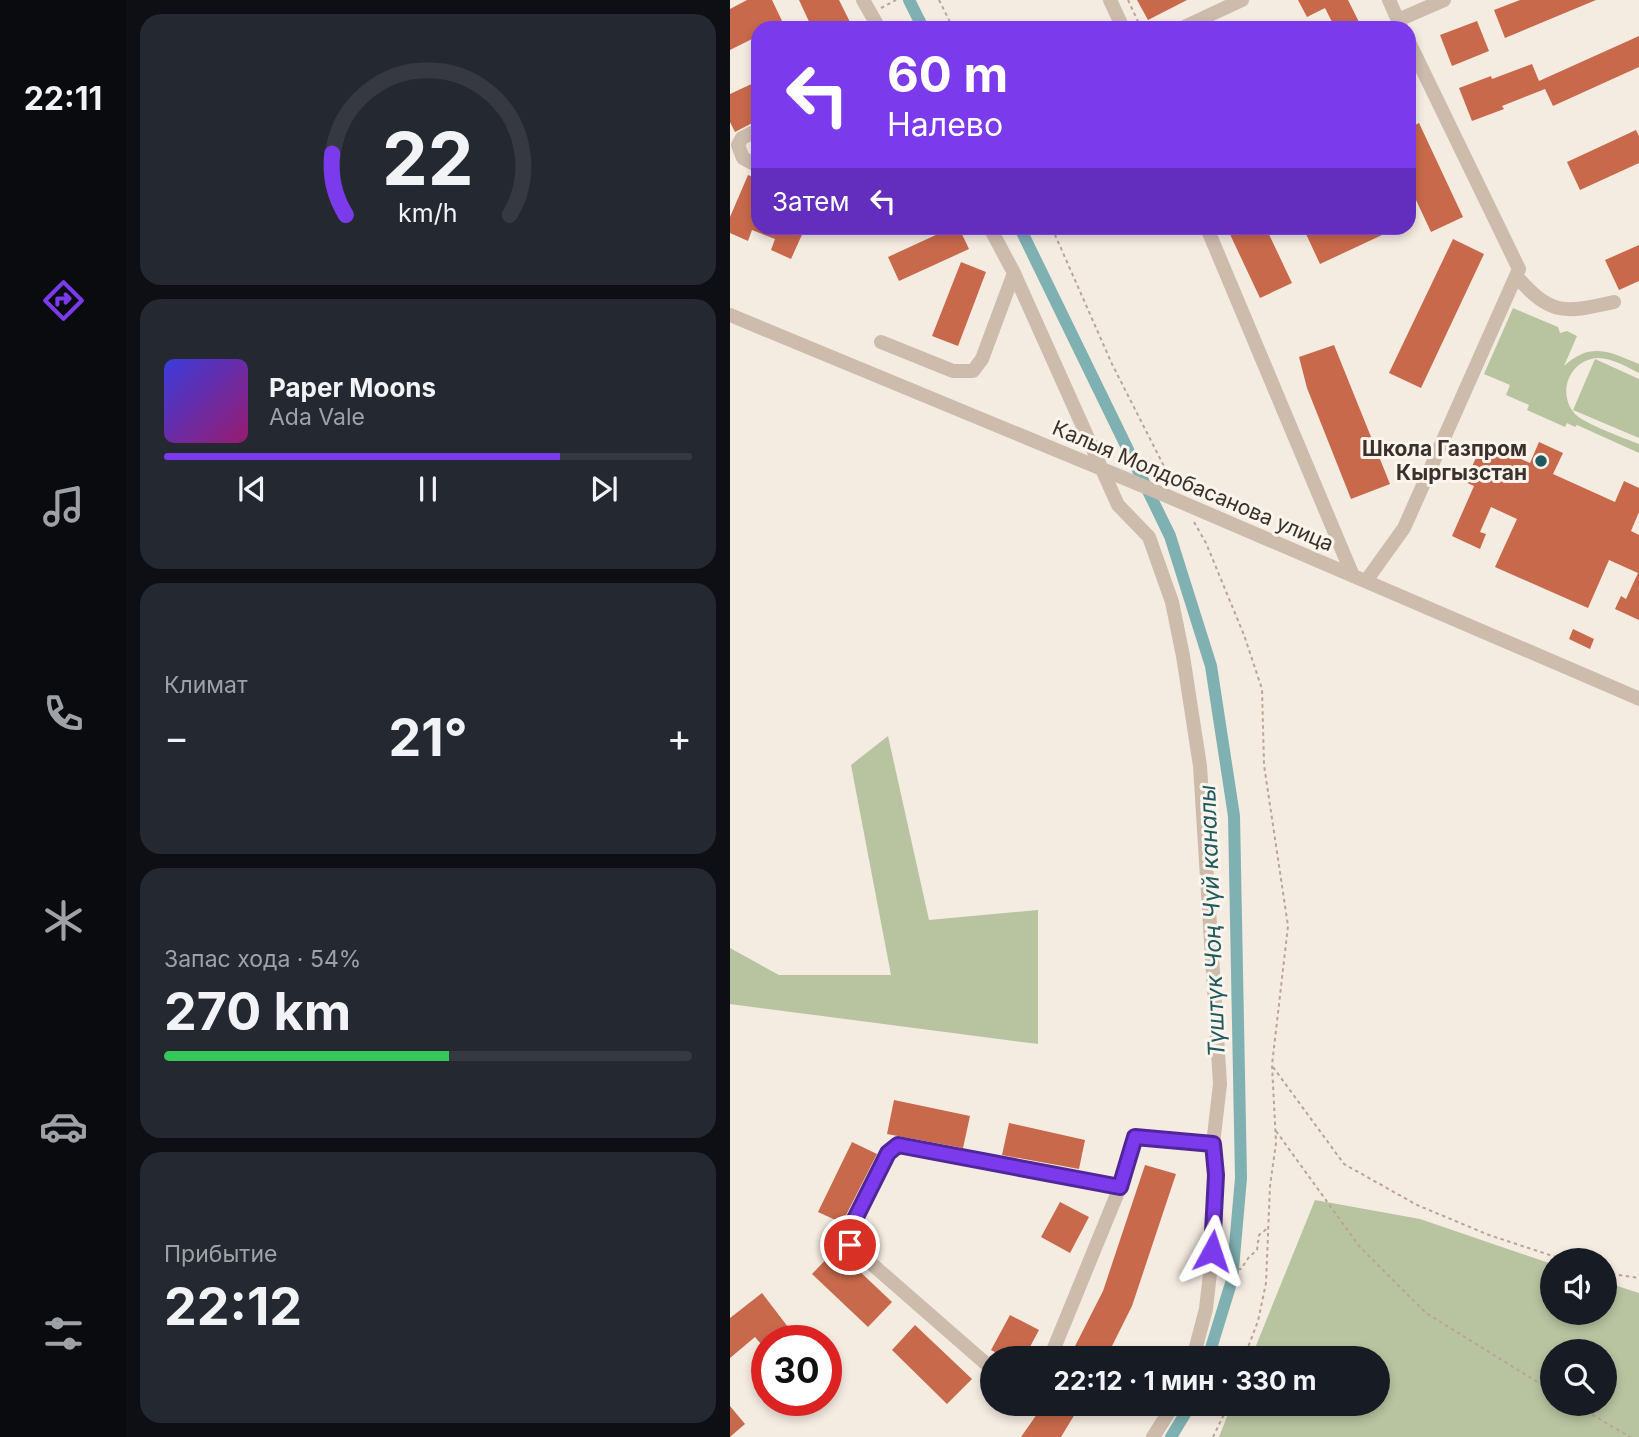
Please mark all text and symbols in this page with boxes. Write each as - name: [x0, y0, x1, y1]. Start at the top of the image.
- text: 60 m: [887, 45, 1008, 104]
- icon: left: [772, 49, 863, 140]
- text: 22:11: [24, 79, 102, 118]
- text: Налево: [887, 105, 1003, 144]
- text: 22: [382, 115, 474, 204]
- icon: left: [864, 182, 902, 220]
- text: Затем: [772, 186, 850, 217]
- text: km/h: [398, 198, 458, 228]
- icon: directions: [39, 276, 88, 325]
- text: Paper Moons: [269, 372, 436, 403]
- text: Ada Vale: [269, 403, 365, 431]
- street label: Калыя Молдобасанова улица: [1049, 415, 1337, 556]
- place label: Школа Газпром Кыргызстан: [1362, 436, 1527, 485]
- marker: Школа Газпром Кыргызстан: [1533, 453, 1549, 469]
- icon: previous: [233, 470, 271, 508]
- icon: pause: [409, 470, 447, 508]
- icon: next: [585, 470, 623, 508]
- icon: music: [39, 482, 88, 531]
- text: Климат: [164, 671, 248, 699]
- icon: phone: [39, 689, 88, 738]
- text: 21°: [388, 706, 468, 769]
- text: −: [164, 714, 189, 760]
- text: +: [667, 714, 692, 760]
- water label: Түштүк Чоң Чүй каналы: [1193, 784, 1231, 1058]
- icon: climate: [39, 896, 88, 945]
- text: Запас хода · 54%: [164, 945, 361, 973]
- text: 270 km: [164, 980, 351, 1043]
- icon: car: [39, 1102, 88, 1151]
- position arrow: [1175, 1214, 1249, 1288]
- pin: [820, 1215, 880, 1275]
- icon: arrive: [831, 1226, 869, 1264]
- text: Прибытие: [164, 1240, 277, 1268]
- map controls: [1540, 1248, 1617, 1416]
- button: sound: [1540, 1248, 1617, 1325]
- text: 22:12: [164, 1275, 302, 1338]
- icon: filters: [39, 1309, 88, 1358]
- speed limit sign: 30: [751, 1325, 842, 1416]
- button: search: [1540, 1339, 1617, 1416]
- text: 22:12 · 1 мин · 330 m: [1054, 1365, 1316, 1396]

